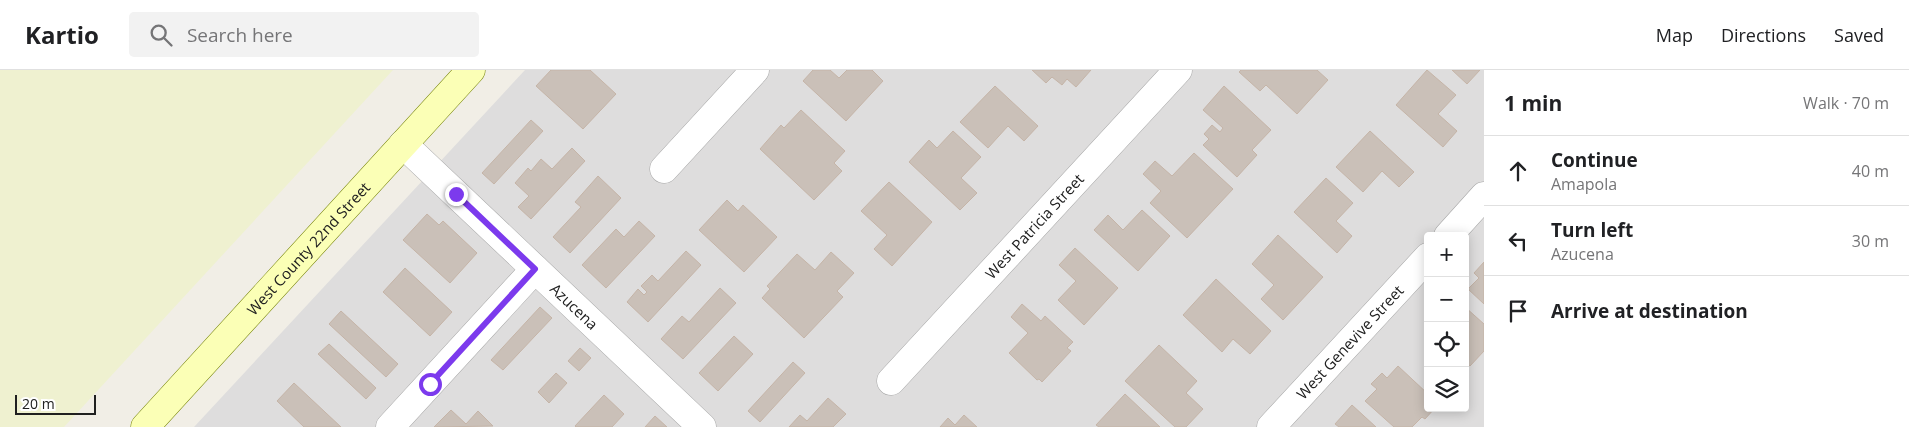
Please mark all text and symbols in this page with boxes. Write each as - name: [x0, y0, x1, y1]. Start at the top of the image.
- search box: [129, 12, 479, 57]
- text: Kartio: [25, 18, 99, 51]
- icon: search: [147, 21, 175, 49]
- text: Search here: [187, 22, 293, 48]
- text: Map: [1656, 23, 1693, 47]
- text: Directions: [1721, 23, 1806, 47]
- text: Saved: [1834, 23, 1884, 47]
- text: 1 min: [1504, 89, 1562, 117]
- text: Walk · 70 m: [1803, 92, 1889, 114]
- text: Continue: [1551, 147, 1638, 173]
- icon: ahead: [1504, 157, 1532, 185]
- text: 40 m: [1852, 160, 1889, 182]
- street label: West Patricia Street: [980, 169, 1088, 283]
- text: Amapola: [1551, 173, 1617, 195]
- street label: West County 22nd Street: [242, 177, 374, 319]
- route end: [445, 183, 468, 206]
- text: Turn left: [1551, 217, 1633, 243]
- icon: left: [1504, 227, 1532, 255]
- text: 30 m: [1852, 230, 1889, 252]
- map controls: [1424, 232, 1469, 412]
- button: +: [1424, 232, 1469, 277]
- text: Azucena: [1551, 243, 1614, 265]
- button: −: [1424, 277, 1469, 322]
- street label: Azucena: [546, 279, 603, 334]
- street label: West Genevive Street: [1292, 280, 1408, 403]
- icon: arrive: [1504, 297, 1532, 325]
- text: Arrive at destination: [1551, 298, 1748, 324]
- button: locate: [1424, 322, 1469, 367]
- button: layers: [1424, 367, 1469, 412]
- route start: [419, 373, 442, 396]
- scale bar: [15, 392, 96, 415]
- text: 20 m: [22, 394, 55, 413]

